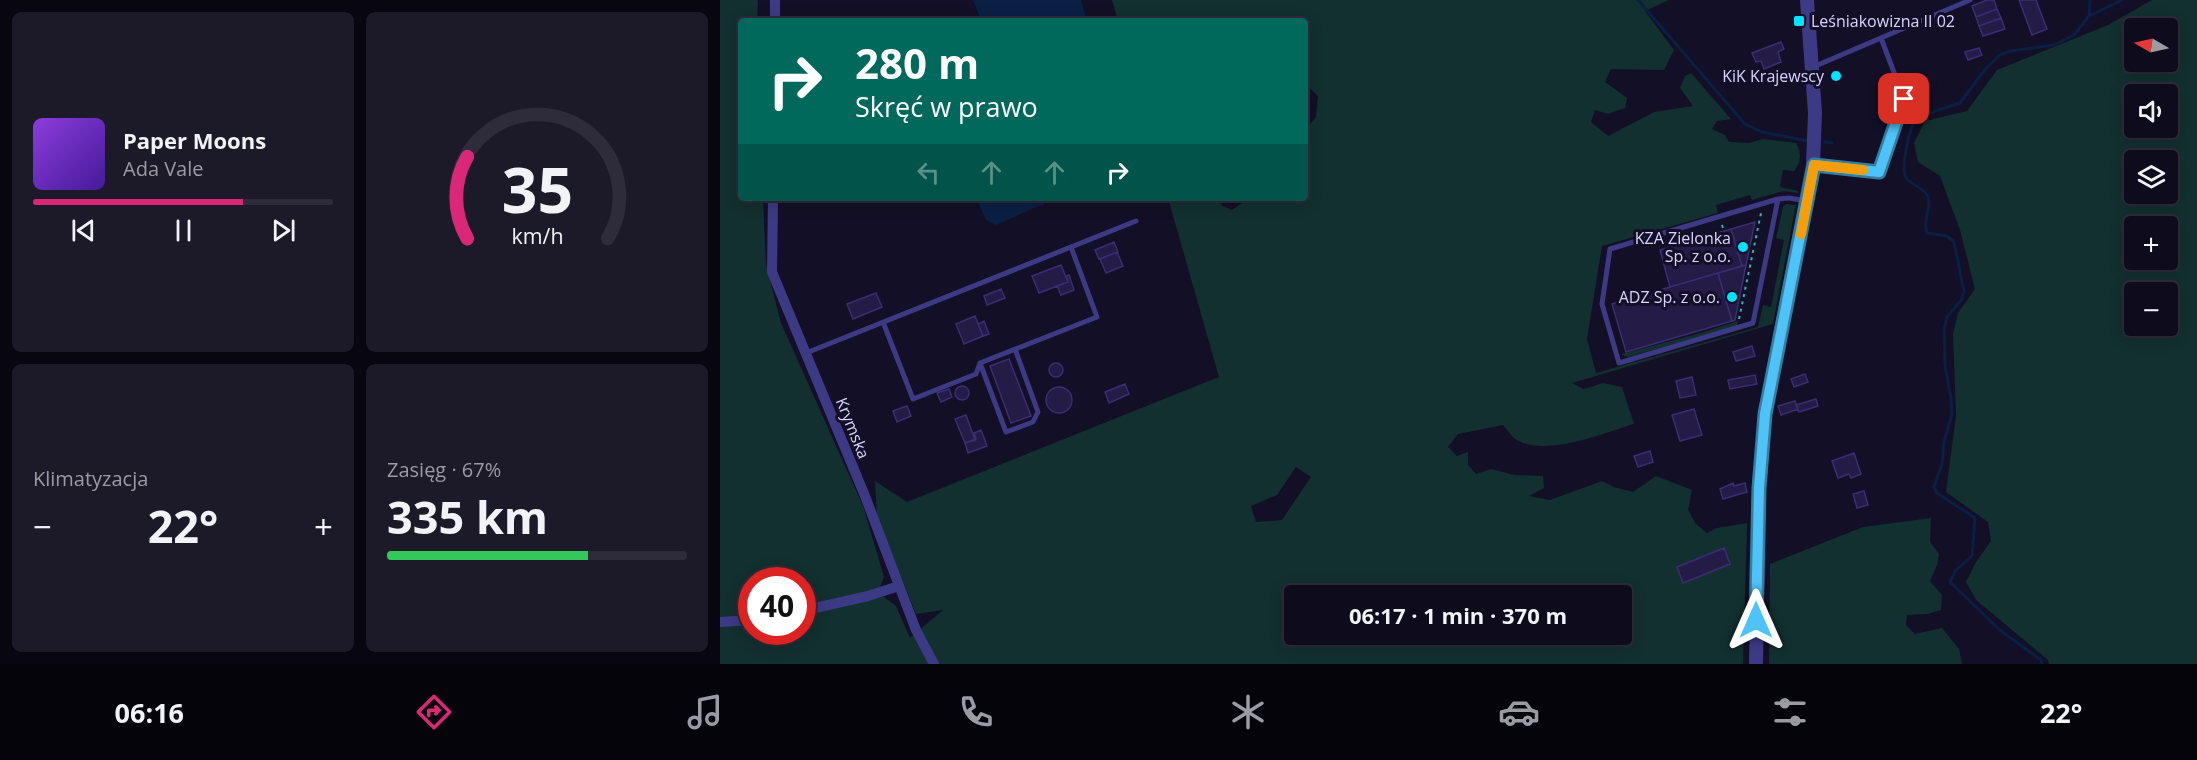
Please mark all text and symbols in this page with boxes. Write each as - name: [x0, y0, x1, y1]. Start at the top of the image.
- place label: Leśniakowizna II 02: [1811, 10, 1955, 32]
- marker: Leśniakowizna II 02: [1792, 14, 1806, 28]
- north arrow: [2124, 18, 2178, 72]
- map controls: [2124, 18, 2178, 336]
- text: 280 m: [855, 34, 979, 91]
- icon: right: [756, 42, 834, 120]
- place label: KiK Krajewscy: [1722, 65, 1825, 87]
- marker: KiK Krajewscy: [1829, 69, 1843, 83]
- pin: [1878, 73, 1929, 124]
- icon: arrive: [1887, 82, 1920, 115]
- button: sound: [2124, 84, 2178, 138]
- text: Skręć w prawo: [855, 88, 1038, 125]
- text: Paper Moons: [123, 125, 266, 155]
- text: 35: [501, 146, 573, 231]
- button: layers: [2124, 150, 2178, 204]
- text: Ada Vale: [123, 155, 204, 182]
- icon: left: [912, 156, 945, 189]
- icon: ahead: [975, 156, 1008, 189]
- icon: ahead: [1038, 156, 1071, 189]
- icon: right: [1101, 156, 1134, 189]
- icon: previous: [67, 214, 100, 247]
- icon: pause: [167, 214, 200, 247]
- icon: next: [267, 214, 300, 247]
- button: +: [2124, 216, 2178, 270]
- text: km/h: [511, 222, 563, 251]
- place label: KZA Zielonka Sp. z o.o.: [1635, 227, 1731, 267]
- marker: KZA Zielonka Sp. z o.o.: [1736, 240, 1750, 254]
- button: −: [2124, 282, 2178, 336]
- place label: ADZ Sp. z o.o.: [1619, 286, 1720, 308]
- marker: ADZ Sp. z o.o.: [1725, 290, 1739, 304]
- street label: Krymska: [831, 394, 875, 462]
- text: Zasięg · 67%: [387, 456, 501, 483]
- text: Klimatyzacja: [33, 465, 148, 492]
- text: 335 km: [387, 486, 548, 547]
- text: 22°: [148, 495, 218, 556]
- text: −: [33, 504, 52, 549]
- text: +: [314, 504, 333, 549]
- speed limit sign: 40: [738, 567, 816, 645]
- position arrow: [1724, 588, 1788, 652]
- text: 06:17 · 1 min · 370 m: [1349, 600, 1567, 630]
- icon: directions: [413, 691, 455, 733]
- icon: music: [684, 691, 726, 733]
- icon: phone: [955, 691, 997, 733]
- icon: climate: [1227, 691, 1269, 733]
- icon: car: [1498, 691, 1540, 733]
- icon: filters: [1769, 691, 1811, 733]
- text: 06:16: [115, 694, 184, 731]
- text: 22°: [2040, 694, 2082, 731]

